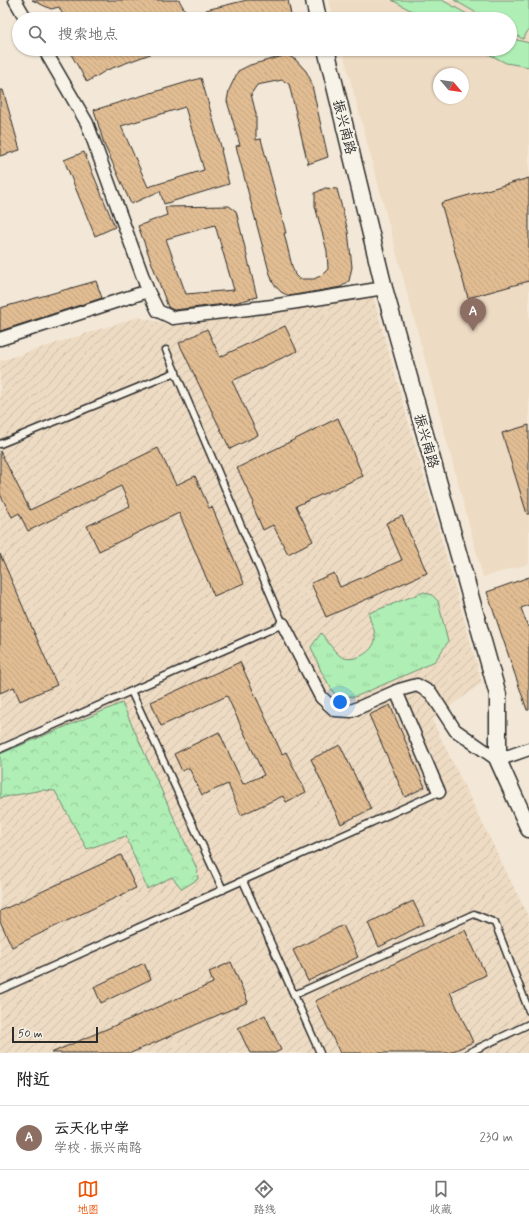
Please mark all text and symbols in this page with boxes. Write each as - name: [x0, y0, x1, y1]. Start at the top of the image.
- search box: [12, 12, 517, 56]
- icon: search: [26, 23, 48, 45]
- text: 搜索地点: [58, 25, 118, 45]
- north arrow: [433, 68, 469, 104]
- street label: 振兴南路: [329, 98, 360, 157]
- pin: A: [460, 298, 486, 331]
- street label: 振兴南路: [410, 412, 442, 471]
- your location: [330, 692, 350, 712]
- scale bar: [12, 1025, 98, 1044]
- text: 50 m: [18, 1027, 43, 1041]
- text: 附近: [16, 1069, 50, 1091]
- text: 云天化中学: [54, 1119, 129, 1139]
- text: A: [25, 1129, 33, 1146]
- text: 230 m: [479, 1129, 513, 1146]
- text: 学校 · 振兴南路: [54, 1140, 142, 1157]
- tab: 地图: [77, 1178, 99, 1217]
- tab: 路线: [253, 1178, 275, 1217]
- tab: 收藏: [430, 1178, 452, 1217]

